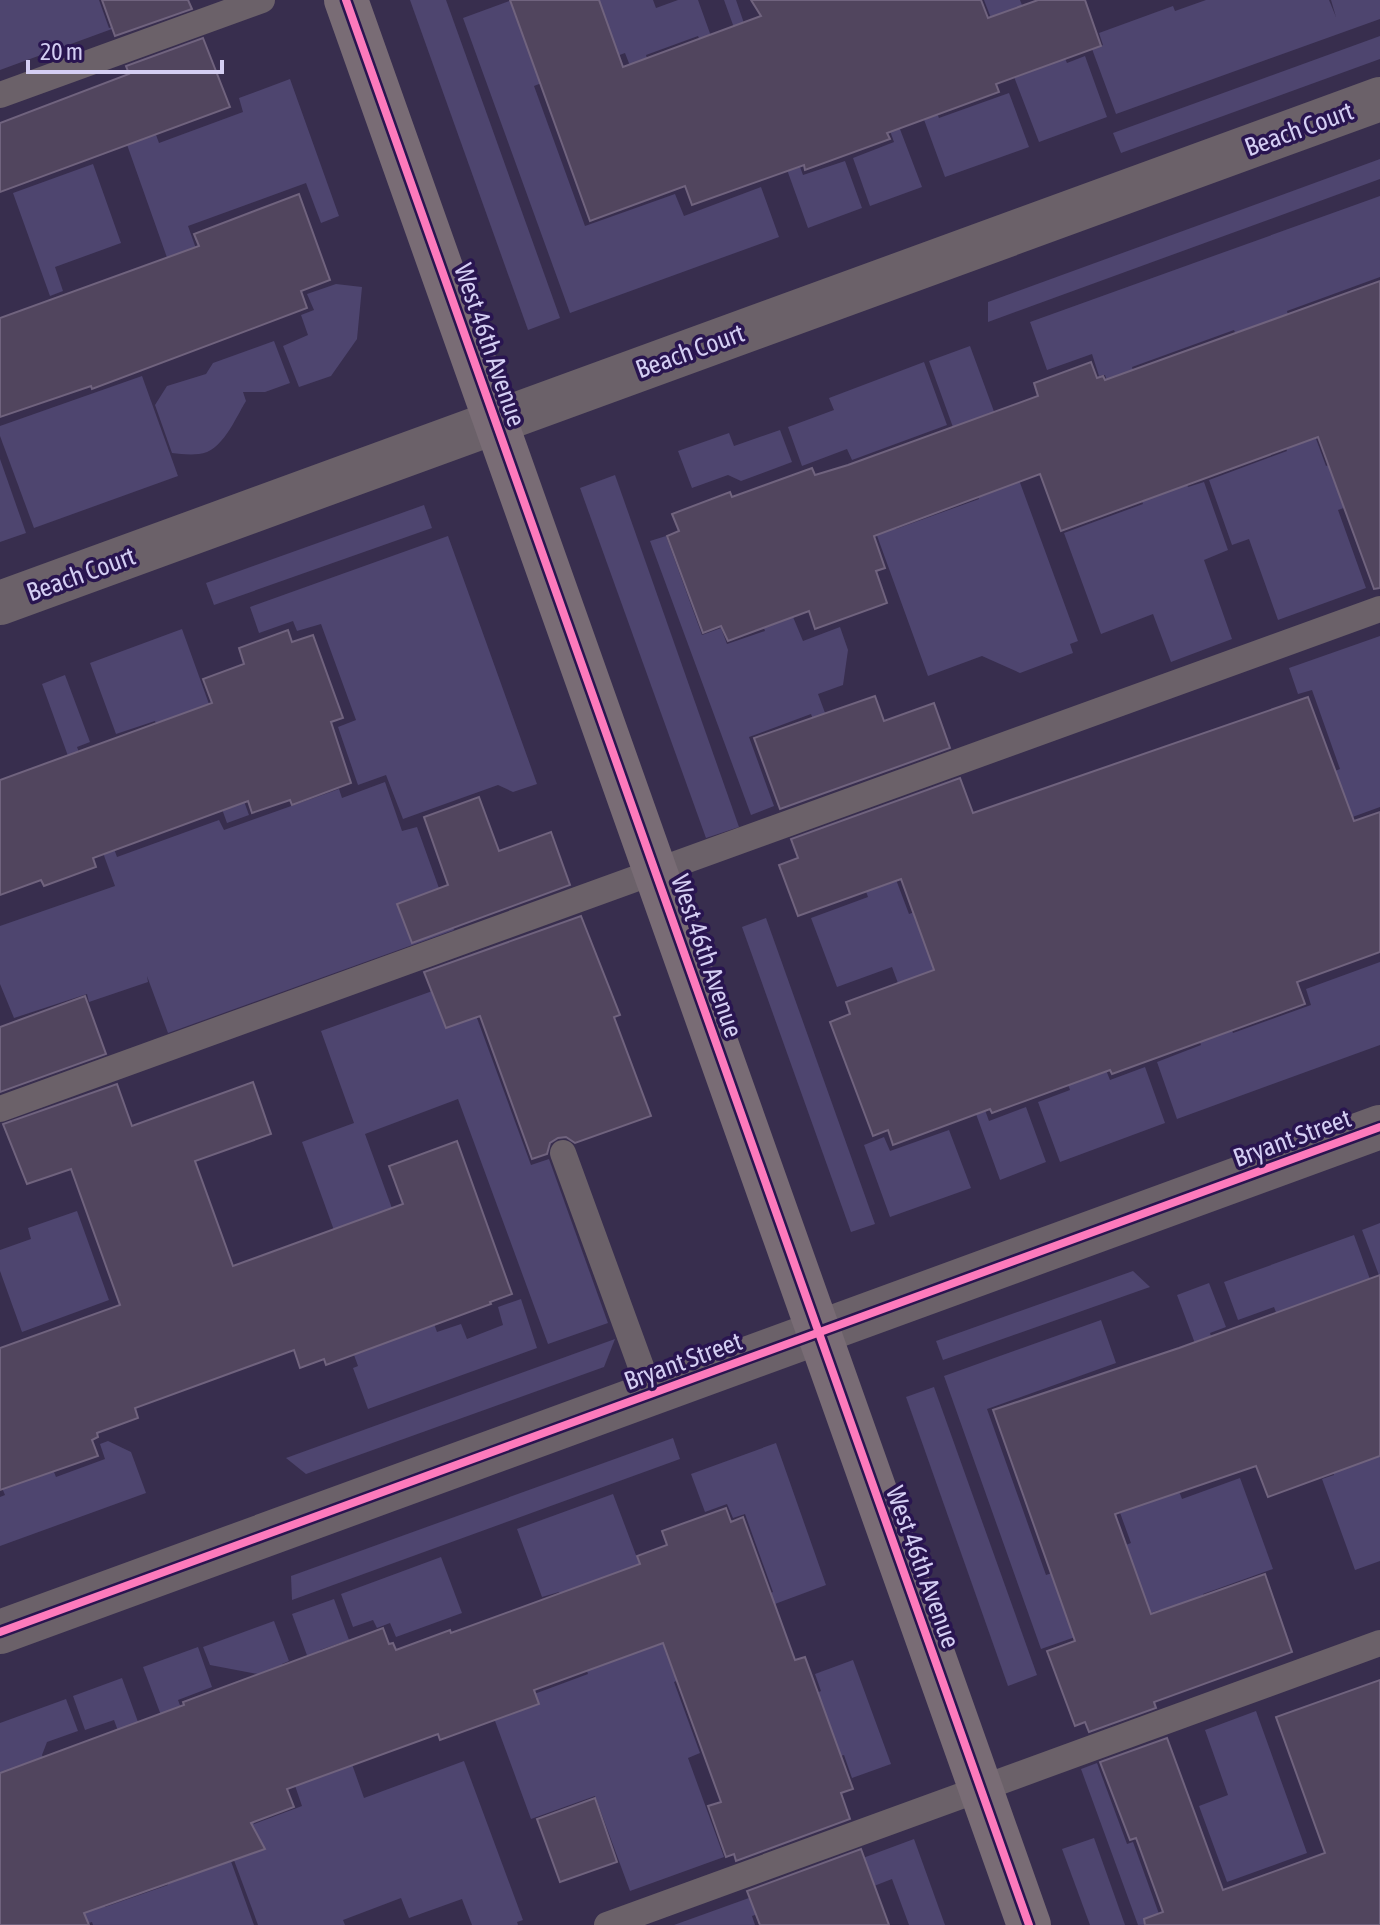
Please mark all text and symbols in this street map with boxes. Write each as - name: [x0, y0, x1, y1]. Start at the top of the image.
- scale bar: [28, 24, 222, 74]
- text: 20 m: [40, 38, 83, 65]
- street label: Beach Court: [1241, 96, 1357, 162]
- street label: West 46th Avenue: [448, 260, 532, 430]
- street label: Beach Court: [632, 318, 748, 384]
- street label: Beach Court: [23, 541, 139, 607]
- street label: West 46th Avenue: [665, 871, 749, 1041]
- street label: Bryant Street: [1229, 1103, 1355, 1173]
- street label: Bryant Street: [620, 1326, 746, 1396]
- street label: West 46th Avenue: [880, 1482, 966, 1652]

